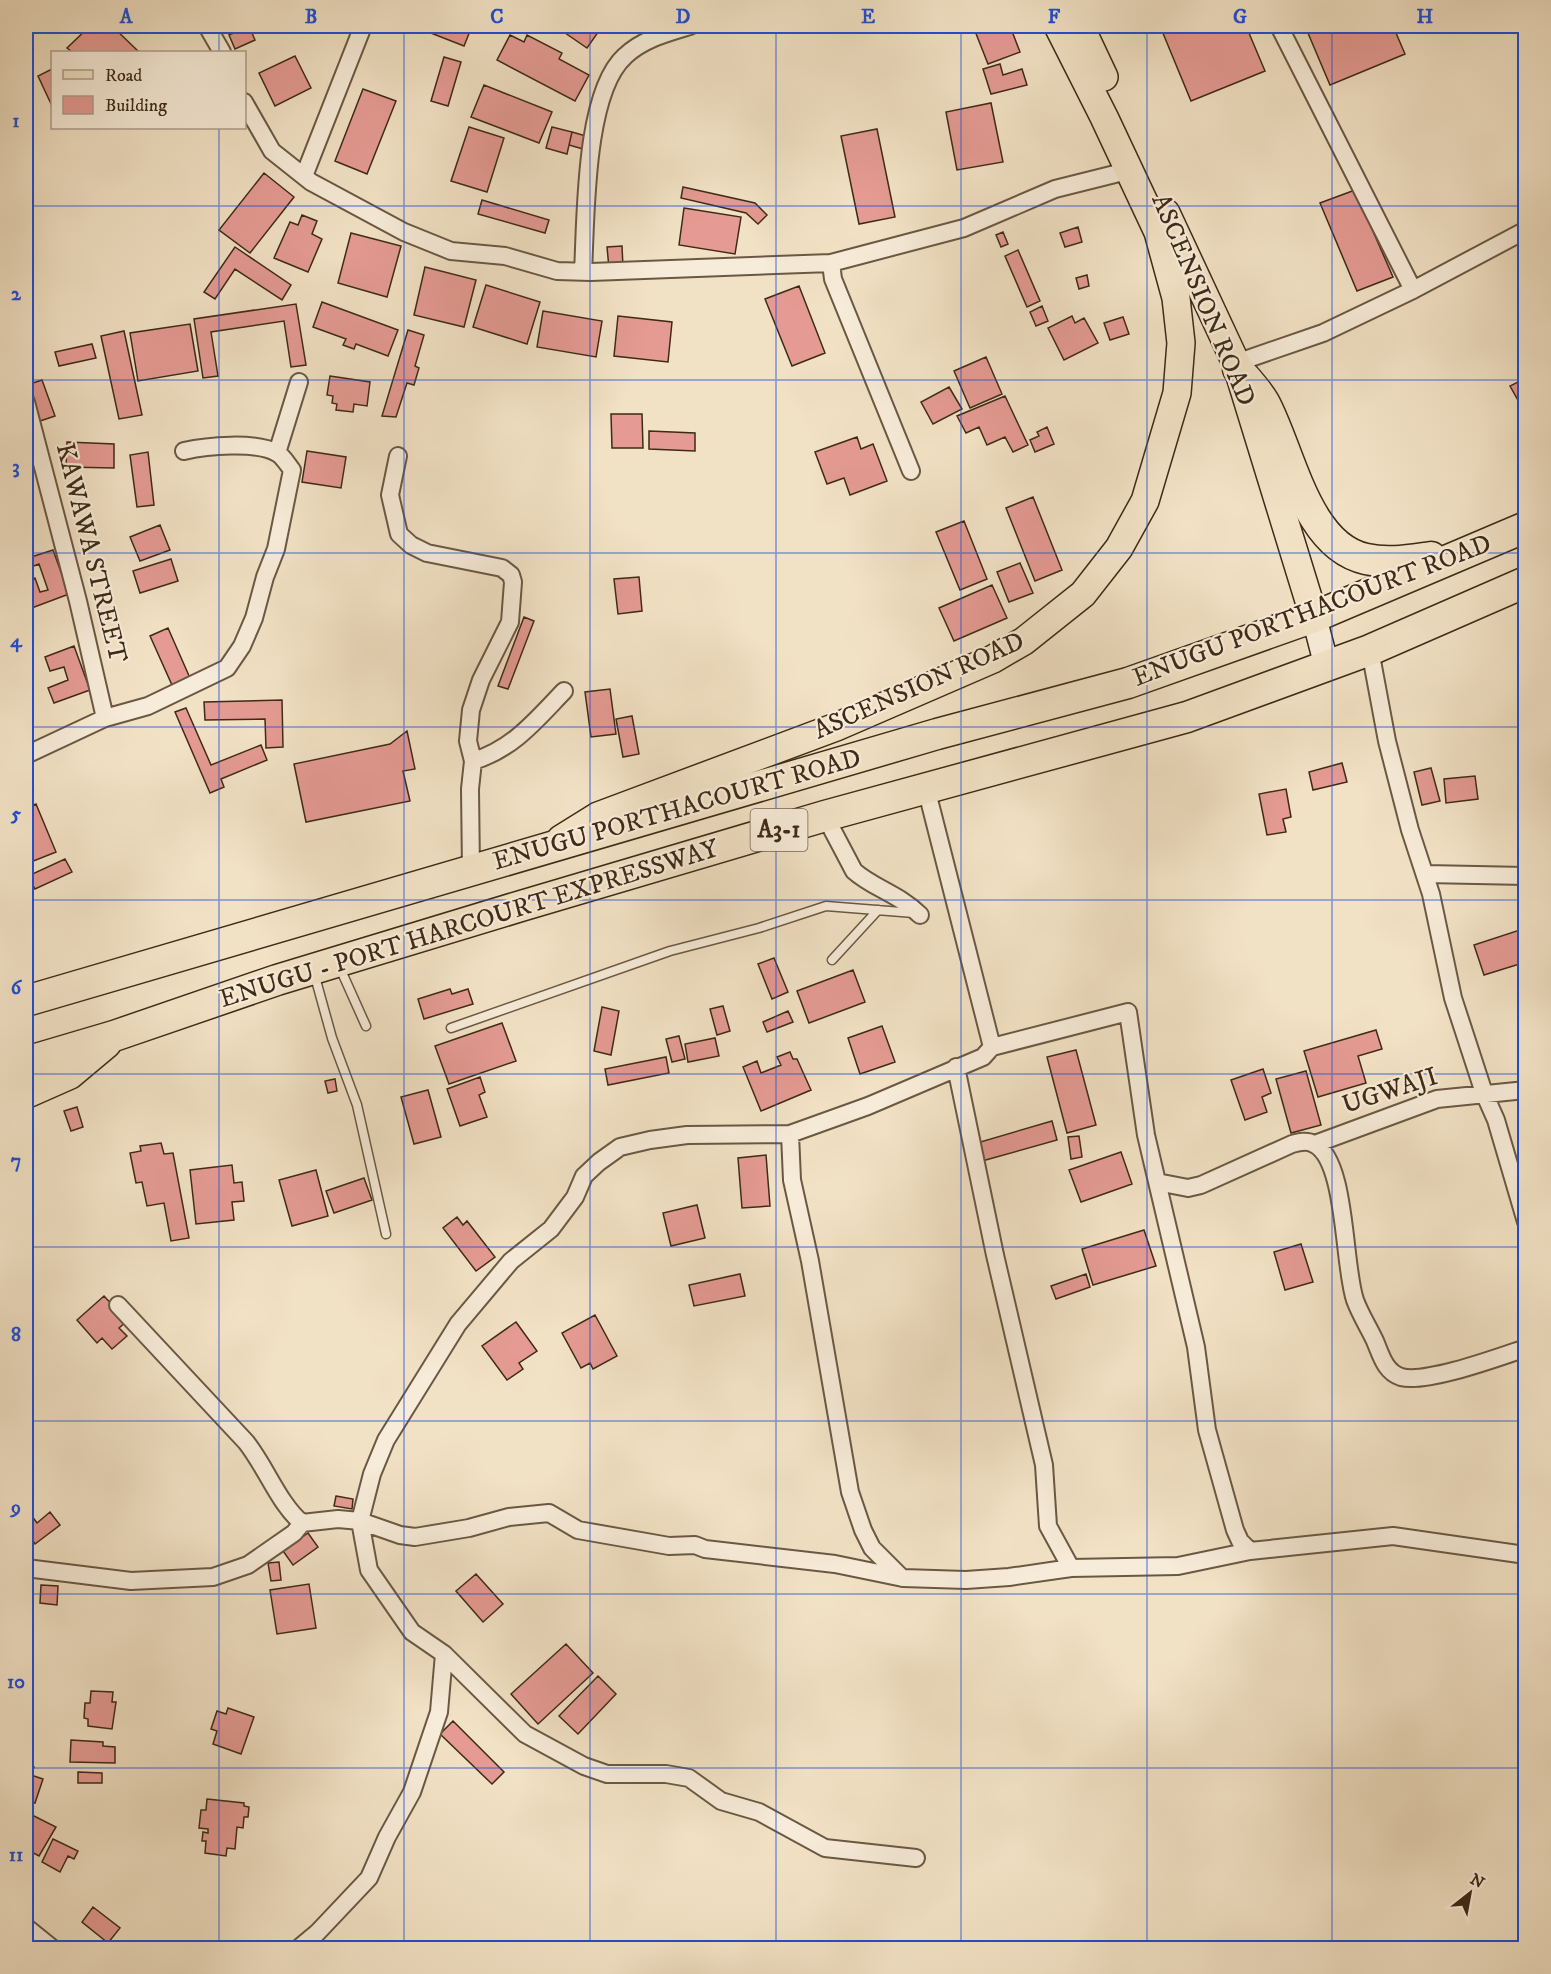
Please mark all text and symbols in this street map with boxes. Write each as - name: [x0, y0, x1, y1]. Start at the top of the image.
- text: A: [119, 5, 134, 30]
- text: B: [305, 5, 317, 30]
- text: C: [490, 5, 504, 30]
- text: D: [676, 5, 691, 30]
- text: E: [861, 5, 875, 30]
- text: F: [1048, 5, 1061, 30]
- text: G: [1233, 5, 1247, 30]
- text: H: [1417, 5, 1434, 30]
- legend: [51, 51, 246, 129]
- text: Road: [105, 65, 142, 87]
- text: Building: [105, 95, 167, 117]
- text: 1: [12, 109, 20, 134]
- street label: ASCENSION ROAD: [1143, 189, 1263, 411]
- text: 2: [11, 282, 22, 307]
- street label: KAWAWA STREET: [48, 440, 134, 667]
- text: 3: [12, 455, 20, 480]
- street label: ENUGU PORTHACOURT ROAD: [1128, 527, 1496, 695]
- street label: ASCENSION ROAD: [808, 625, 1030, 747]
- text: 4: [10, 629, 23, 654]
- street label: ENUGU PORTHACOURT ROAD: [489, 742, 865, 878]
- text: 5: [10, 802, 21, 827]
- road number: A3-1: [750, 809, 808, 851]
- street label: ENUGU - PORT HARCOURT EXPRESSWAY: [216, 832, 723, 1016]
- text: 6: [11, 976, 23, 1001]
- street label: UGWAJI: [1338, 1060, 1442, 1122]
- text: 7: [11, 1149, 21, 1174]
- text: 8: [11, 1323, 21, 1348]
- text: 9: [9, 1496, 21, 1521]
- text: 10: [7, 1670, 25, 1695]
- text: 11: [9, 1843, 23, 1868]
- north arrow: [1440, 1863, 1500, 1923]
- text: N: [1466, 1869, 1488, 1893]

